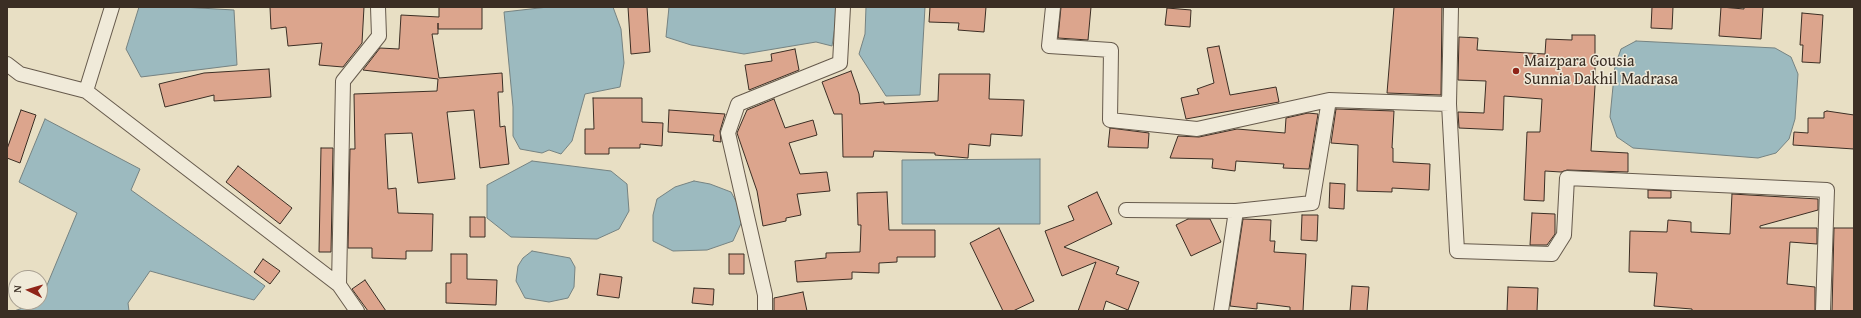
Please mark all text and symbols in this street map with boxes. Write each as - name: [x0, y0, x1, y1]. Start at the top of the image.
- place label: Maizpara Gousia Sunnia Dakhil Madrasa: [1524, 52, 1678, 90]
- marker: Maizpara Gousia Sunnia Dakhil Madrasa: [1511, 66, 1521, 76]
- north arrow: [8, 270, 48, 310]
- text: N: [9, 285, 25, 293]

